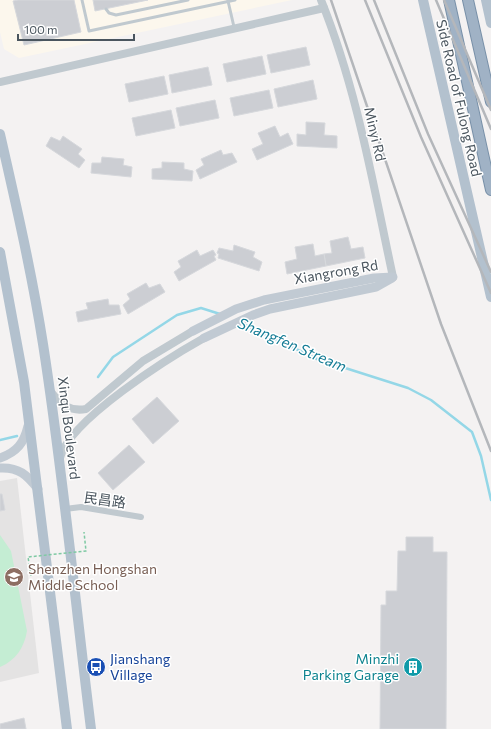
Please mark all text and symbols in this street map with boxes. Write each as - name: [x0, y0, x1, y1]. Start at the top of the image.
- scale bar: [18, 16, 134, 42]
- street label: Side Road of Fulong Road: [433, 18, 486, 178]
- text: 100 m: [24, 22, 58, 36]
- street label: Minyi Rd: [361, 105, 390, 163]
- street label: Xiangrong Rd: [293, 256, 379, 287]
- water label: Shangfen Stream: [235, 313, 349, 375]
- street label: Xinqu Boulevard: [55, 375, 84, 480]
- street label: 民昌路: [83, 488, 127, 511]
- place label: Shenzhen Hongshan Middle School: [28, 560, 157, 593]
- school or university icon: Shenzhen Hongshan Middle School: [3, 566, 25, 588]
- place label: Jianshang Village: [110, 650, 171, 683]
- place label: Minzhi Parking Garage: [303, 650, 399, 683]
- bus stop icon: Jianshang Village: [85, 656, 107, 678]
- building icon: Minzhi Parking Garage: [402, 656, 424, 678]

